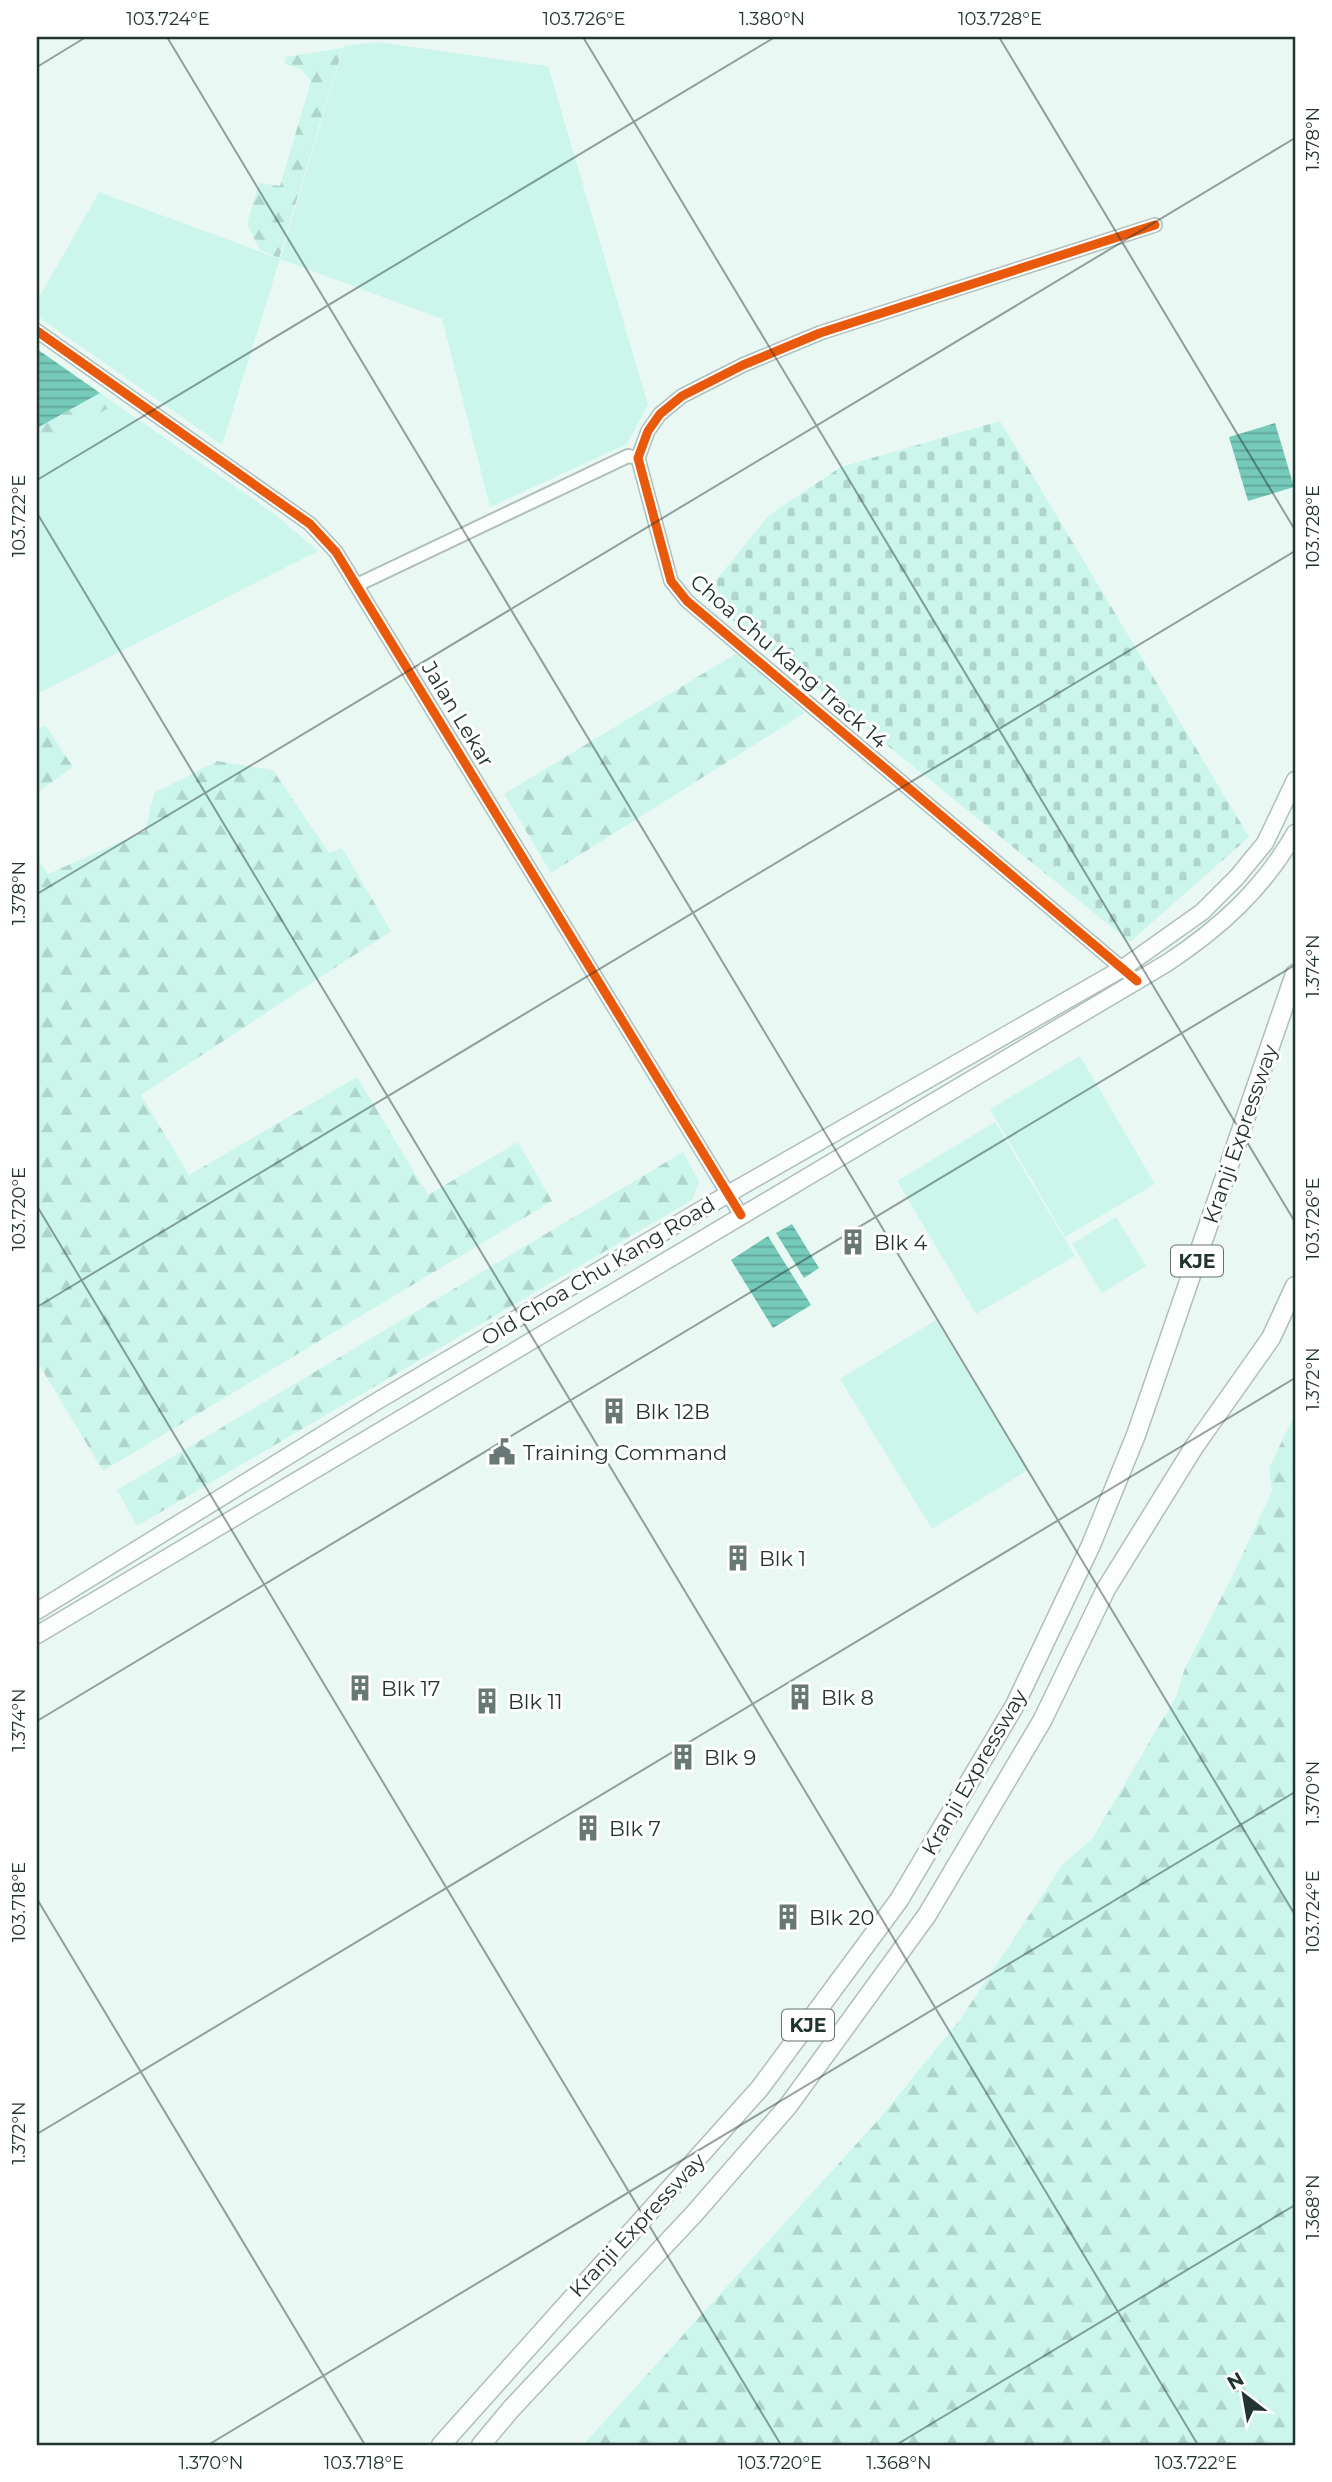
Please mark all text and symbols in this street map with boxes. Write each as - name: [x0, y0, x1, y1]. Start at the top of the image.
- text: 103.724°E: [126, 8, 210, 30]
- text: 103.726°E: [543, 8, 625, 30]
- text: 1.380°N: [739, 8, 805, 30]
- text: 103.728°E: [958, 8, 1042, 30]
- text: 1.378°N: [1302, 107, 1324, 171]
- text: 103.722°E: [8, 475, 30, 557]
- text: 103.728°E: [1302, 485, 1324, 569]
- street label: Choa Chu Kang Track 14: [685, 569, 893, 753]
- street label: Jalan Lekar: [416, 656, 499, 771]
- text: 1.378°N: [8, 861, 30, 925]
- text: 1.374°N: [1302, 934, 1324, 998]
- street label: Kranji Expressway: [1198, 1041, 1283, 1227]
- text: 103.720°E: [8, 1167, 30, 1251]
- text: 103.726°E: [1302, 1178, 1324, 1260]
- street label: Old Choa Chu Kang Road: [477, 1191, 719, 1351]
- building icon: Blk 4: [838, 1227, 868, 1257]
- place label: Blk 4: [874, 1230, 928, 1255]
- road number: KJE: [1171, 1246, 1223, 1276]
- text: 1.372°N: [1302, 1347, 1324, 1411]
- building icon: Blk 12B: [599, 1396, 629, 1426]
- place label: Blk 12B: [635, 1399, 710, 1424]
- public building icon: Training Command: [487, 1437, 517, 1467]
- place label: Training Command: [523, 1440, 727, 1465]
- building icon: Blk 1: [723, 1543, 753, 1573]
- place label: Blk 1: [759, 1546, 806, 1571]
- building icon: Blk 17: [345, 1673, 375, 1703]
- place label: Blk 17: [381, 1676, 441, 1701]
- building icon: Blk 8: [785, 1682, 815, 1712]
- street label: Kranji Expressway: [916, 1684, 1032, 1859]
- place label: Blk 8: [821, 1685, 874, 1710]
- building icon: Blk 11: [472, 1686, 502, 1716]
- text: 1.374°N: [8, 1688, 30, 1752]
- place label: Blk 11: [508, 1689, 563, 1714]
- building icon: Blk 9: [668, 1742, 698, 1772]
- place label: Blk 9: [704, 1745, 756, 1770]
- text: 1.370°N: [1302, 1761, 1324, 1825]
- building icon: Blk 7: [573, 1813, 603, 1843]
- place label: Blk 7: [609, 1816, 661, 1841]
- text: 103.718°E: [8, 1862, 30, 1942]
- text: 103.724°E: [1302, 1870, 1324, 1954]
- building icon: Blk 20: [773, 1902, 803, 1932]
- place label: Blk 20: [809, 1905, 874, 1930]
- road number: KJE: [782, 2010, 834, 2040]
- text: 1.372°N: [8, 2101, 30, 2165]
- street label: Kranji Expressway: [564, 2147, 710, 2302]
- text: 1.368°N: [1302, 2174, 1324, 2240]
- north arrow: [1210, 2360, 1280, 2430]
- text: N: [1223, 2367, 1248, 2395]
- text: 1.370°N: [179, 2452, 243, 2474]
- text: 103.718°E: [324, 2452, 404, 2474]
- text: 103.720°E: [738, 2452, 822, 2474]
- text: 1.368°N: [866, 2452, 932, 2474]
- text: 103.722°E: [1155, 2452, 1237, 2474]

